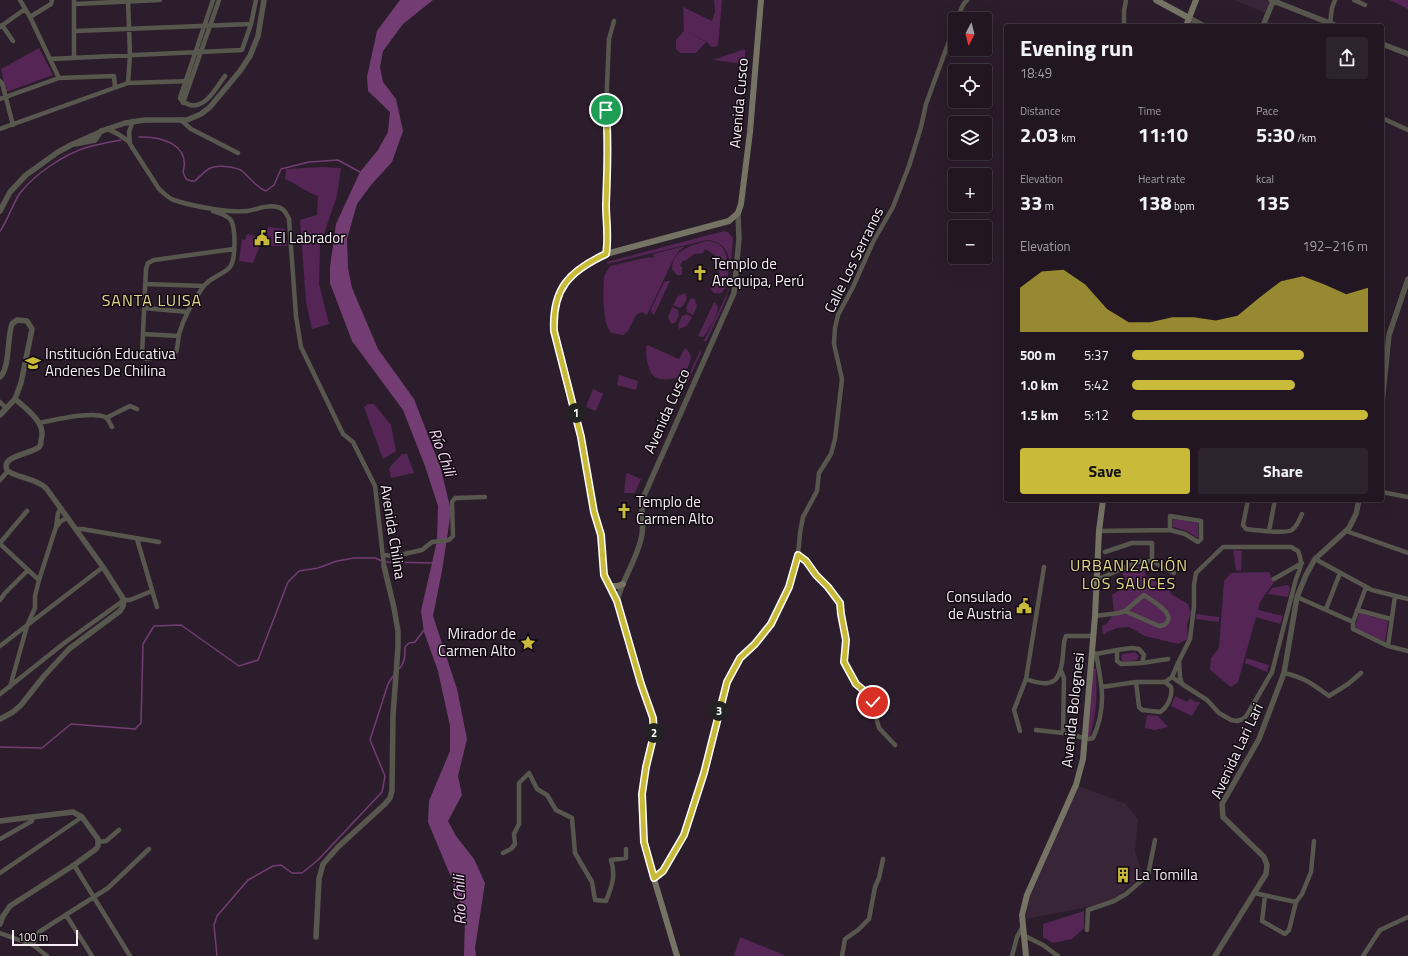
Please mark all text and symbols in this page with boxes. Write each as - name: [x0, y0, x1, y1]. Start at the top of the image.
- north arrow: [948, 12, 992, 56]
- map controls: [948, 12, 992, 264]
- text: Evening run: [1020, 31, 1133, 65]
- button: share: [1326, 37, 1368, 79]
- street label: Avenida Cusco: [723, 57, 754, 149]
- text: 18:49: [1020, 63, 1052, 83]
- button: locate: [948, 64, 992, 108]
- pin: [589, 93, 623, 127]
- icon: arrive: [595, 99, 617, 121]
- text: Distance: [1020, 103, 1060, 119]
- text: Time: [1138, 103, 1161, 119]
- text: Pace: [1256, 103, 1278, 119]
- button: layers: [948, 116, 992, 160]
- text: 2.03: [1020, 119, 1059, 150]
- text: 11:10: [1138, 119, 1188, 150]
- text: 5:30: [1256, 119, 1295, 150]
- text: km: [1059, 130, 1076, 146]
- text: /km: [1295, 130, 1316, 146]
- button: +: [948, 168, 992, 212]
- text: Elevation: [1020, 171, 1063, 187]
- text: Heart rate: [1138, 171, 1185, 187]
- text: kcal: [1256, 171, 1274, 187]
- text: 33: [1020, 187, 1042, 218]
- text: 138: [1138, 187, 1172, 218]
- text: 135: [1256, 187, 1290, 218]
- text: m: [1042, 198, 1054, 214]
- text: bpm: [1172, 198, 1195, 214]
- street label: Calle Los Serranos: [818, 203, 889, 317]
- button: −: [948, 220, 992, 264]
- place label: El Labrador: [274, 226, 345, 249]
- public building icon: El Labrador: [253, 229, 271, 247]
- text: Elevation: [1020, 236, 1071, 256]
- text: 192–216 m: [1302, 236, 1368, 256]
- place label: Templo de Arequipa, Perú: [712, 252, 804, 292]
- church icon: Templo de Arequipa, Perú: [691, 264, 709, 282]
- district label: SANTA LUISA: [102, 288, 202, 312]
- place label: Institución Educativa Andenes De Chilina: [45, 342, 176, 382]
- text: 500 m: [1020, 345, 1056, 365]
- text: 5:37: [1084, 345, 1109, 365]
- school or university icon: Institución Educativa Andenes De Chilina: [24, 354, 42, 372]
- street label: Avenida Cusco: [638, 365, 696, 457]
- text: 1.0 km: [1020, 375, 1058, 395]
- text: 5:42: [1084, 375, 1109, 395]
- pin: 1: [566, 403, 586, 423]
- text: 1: [573, 405, 579, 421]
- text: 1.5 km: [1020, 405, 1058, 425]
- text: 5:12: [1084, 405, 1109, 425]
- water label: Río Chili: [423, 424, 463, 481]
- button: Save: [1020, 448, 1190, 494]
- button: Share: [1198, 448, 1368, 494]
- street label: Avenida Chilina: [375, 483, 412, 581]
- place label: Templo de Carmen Alto: [636, 490, 714, 530]
- church icon: Templo de Carmen Alto: [615, 502, 633, 520]
- district label: URBANIZACIÓN LOS SAUCES: [1070, 553, 1188, 595]
- place label: Consulado de Austria: [946, 585, 1012, 625]
- public building icon: Consulado de Austria: [1015, 597, 1033, 615]
- place label: Mirador de Carmen Alto: [438, 622, 516, 662]
- place icon: Mirador de Carmen Alto: [519, 634, 537, 652]
- street label: Avenida Bolognesi: [1055, 651, 1090, 769]
- pin: [856, 685, 890, 719]
- icon: check: [862, 691, 884, 713]
- street label: Avenida Lari Lari: [1204, 699, 1269, 802]
- pin: 3: [709, 701, 729, 721]
- text: 3: [716, 703, 722, 719]
- pin: 2: [644, 723, 664, 743]
- text: 2: [651, 725, 657, 741]
- place label: La Tomilla: [1135, 863, 1198, 886]
- building icon: La Tomilla: [1114, 866, 1132, 884]
- water label: Río Chili: [446, 873, 472, 925]
- scale bar: [12, 928, 78, 947]
- text: 100 m: [18, 929, 48, 945]

